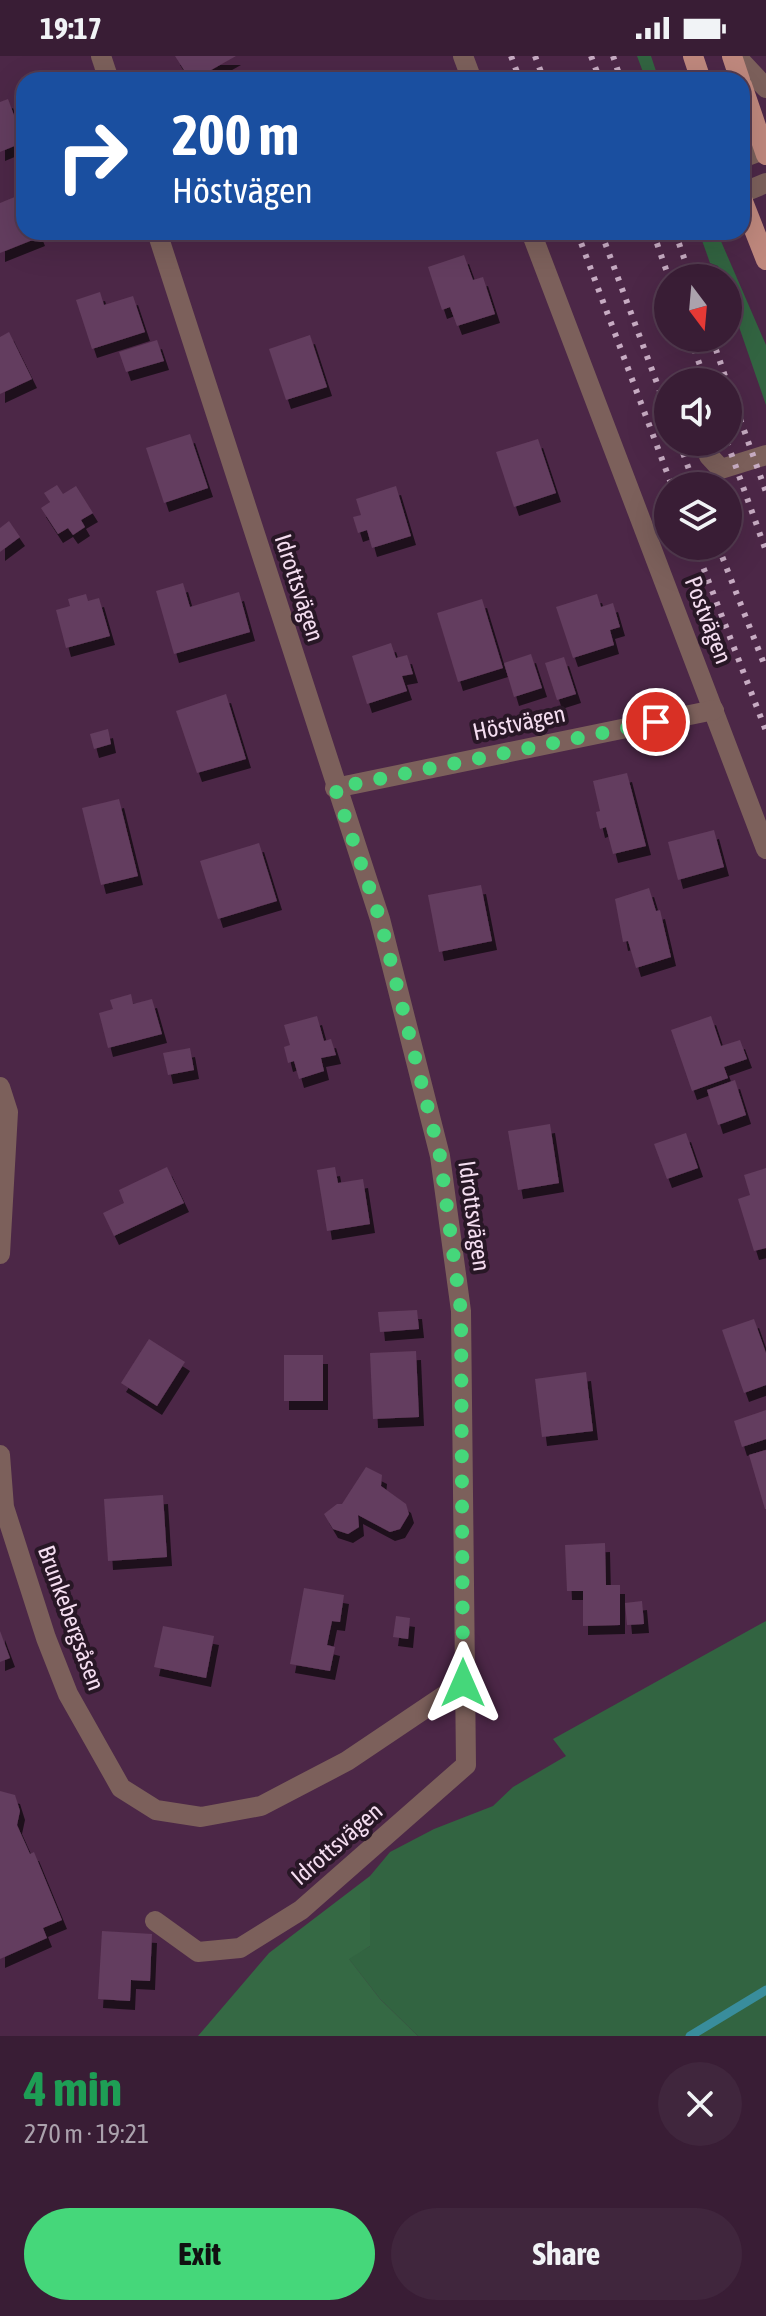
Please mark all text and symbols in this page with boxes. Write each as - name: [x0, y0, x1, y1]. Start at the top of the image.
- text: 19:17: [40, 11, 102, 45]
- text: 200 m: [172, 103, 299, 167]
- icon: right: [40, 104, 144, 208]
- text: Höstvägen: [172, 169, 313, 211]
- north arrow: [654, 264, 742, 352]
- map controls: [654, 264, 742, 560]
- button: sound: [654, 368, 742, 456]
- button: layers: [654, 472, 742, 560]
- street label: Idrottsvägen: [269, 531, 330, 645]
- street label: Postvägen: [679, 572, 737, 667]
- pin: [622, 688, 690, 756]
- street label: Höstvägen: [470, 700, 568, 745]
- icon: arrive: [634, 700, 678, 744]
- street label: Idrottsvägen: [453, 1159, 496, 1273]
- street label: Brunkebergsåsen: [33, 1542, 110, 1694]
- position arrow: [421, 1641, 505, 1725]
- street label: Idrottsvägen: [286, 1797, 388, 1890]
- text: 4 min: [24, 2061, 122, 2116]
- button: close: [658, 2062, 742, 2146]
- text: 270 m · 19:21: [24, 2119, 149, 2149]
- button: Exit: [24, 2208, 375, 2300]
- button: Share: [391, 2208, 742, 2300]

